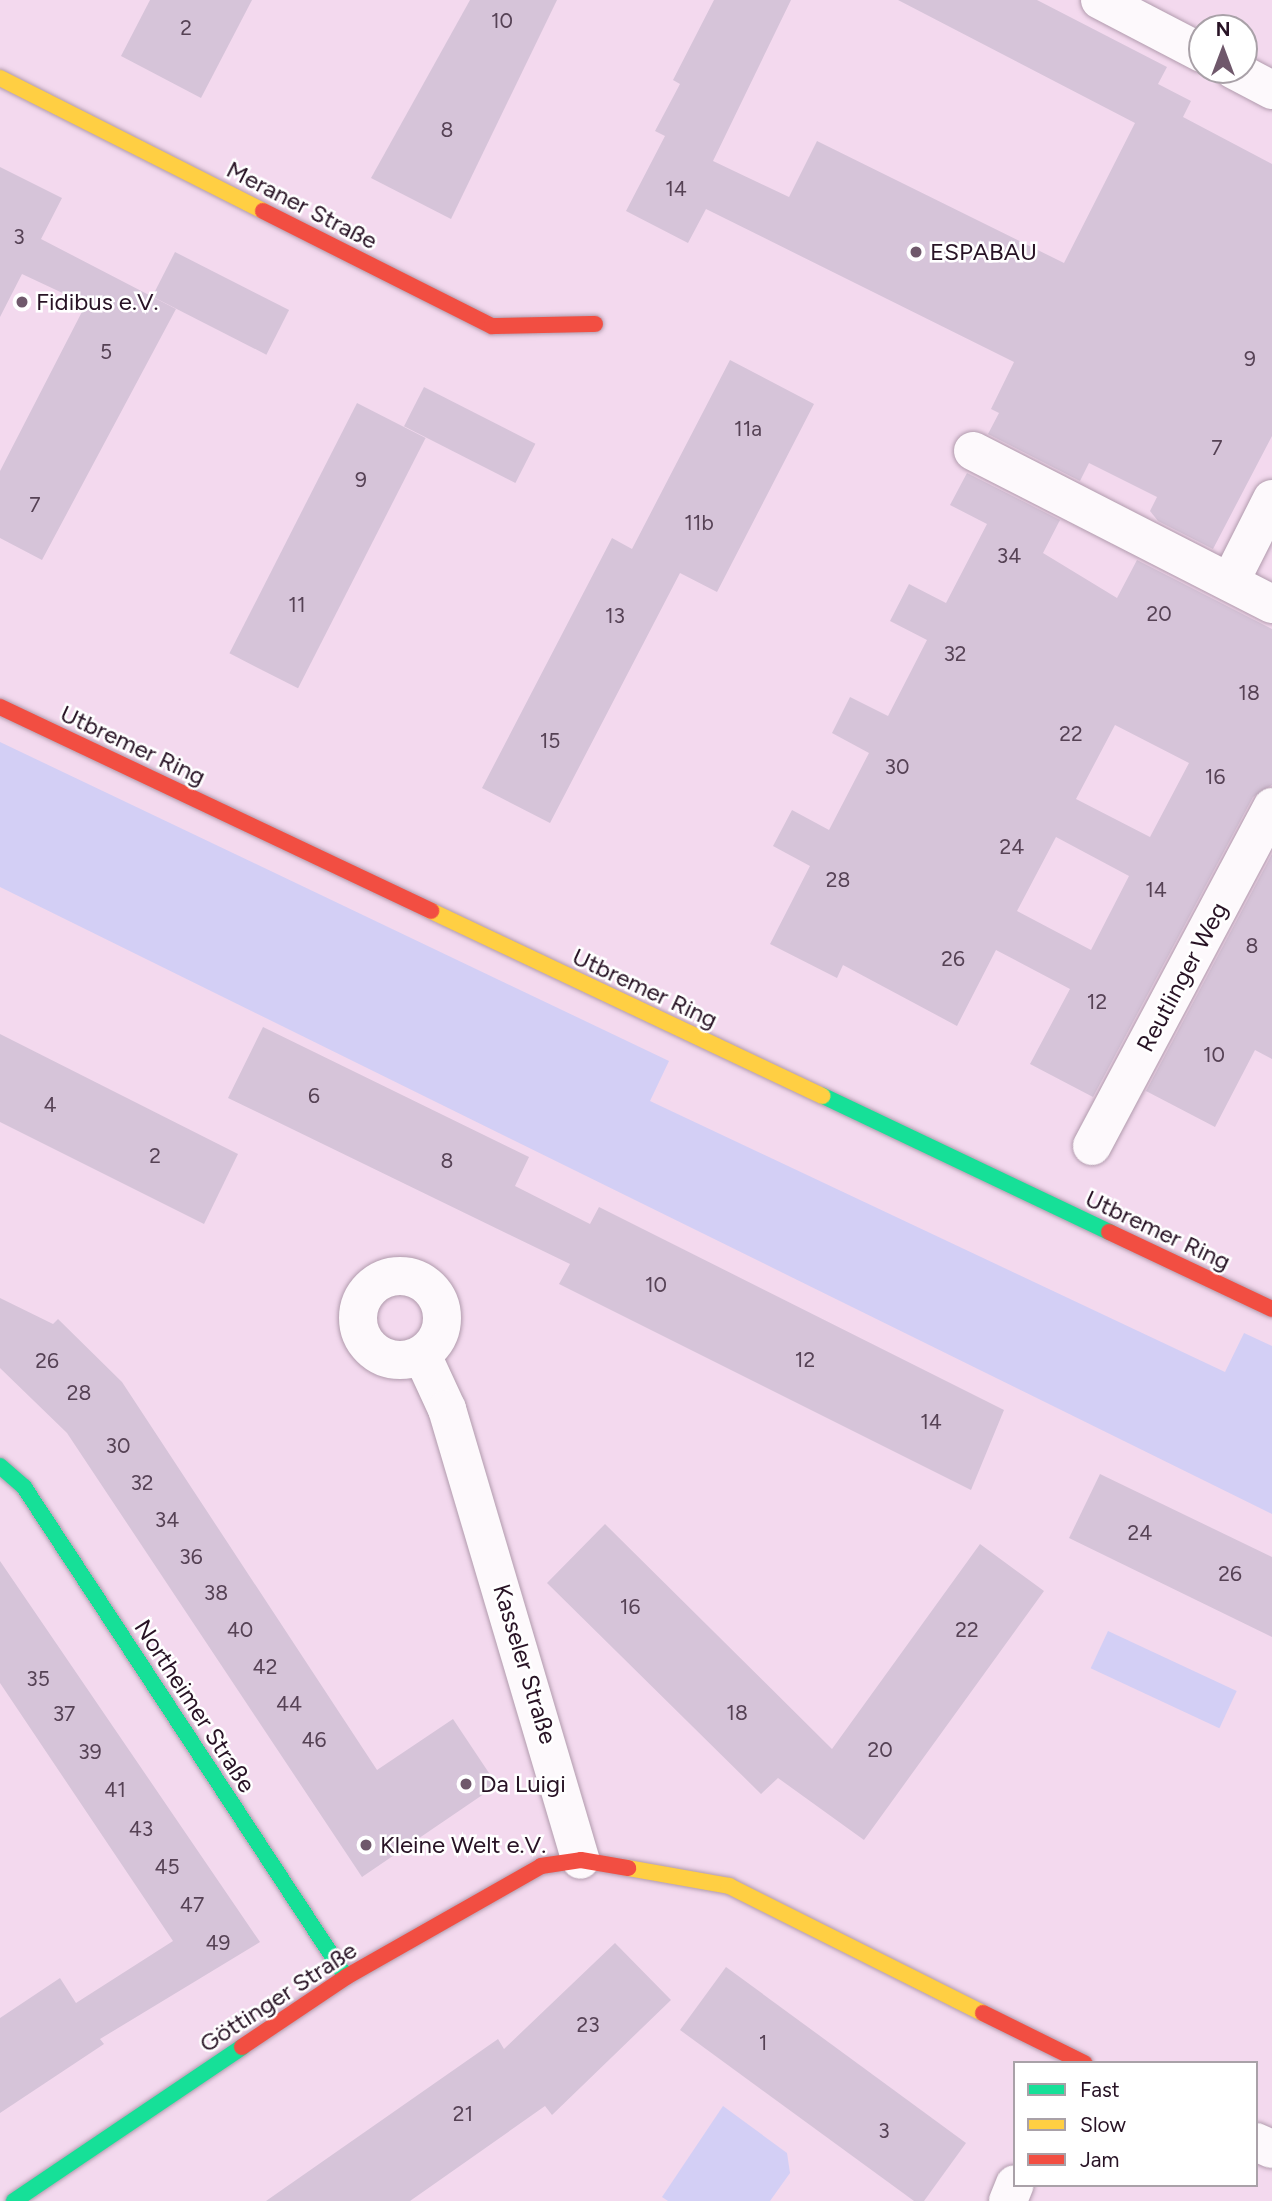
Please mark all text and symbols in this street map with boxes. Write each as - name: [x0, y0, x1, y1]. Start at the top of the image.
- house number: 10: [491, 8, 513, 34]
- north arrow: [1188, 14, 1258, 84]
- house number: 2: [180, 15, 192, 41]
- text: N: [1216, 18, 1230, 41]
- house number: 8: [441, 117, 453, 143]
- street label: Meraner Straße: [222, 155, 382, 255]
- house number: 14: [665, 176, 687, 202]
- house number: 3: [13, 224, 25, 250]
- place label: ESPABAU: [930, 238, 1037, 266]
- marker: ESPABAU: [908, 244, 924, 260]
- place label: Fidibus e.V.: [36, 288, 159, 316]
- marker: Fidibus e.V.: [14, 294, 30, 310]
- house number: 5: [100, 339, 112, 365]
- house number: 9: [1244, 346, 1256, 372]
- house number: 11a: [734, 416, 762, 442]
- house number: 7: [1211, 435, 1223, 461]
- house number: 9: [355, 467, 367, 493]
- house number: 7: [29, 492, 41, 518]
- house number: 11b: [684, 510, 714, 536]
- house number: 34: [997, 543, 1021, 569]
- house number: 11: [288, 592, 306, 618]
- house number: 20: [1146, 601, 1172, 627]
- house number: 13: [605, 603, 625, 629]
- house number: 32: [943, 641, 967, 667]
- house number: 18: [1238, 680, 1260, 706]
- street label: Utbremer Ring: [56, 699, 210, 791]
- house number: 22: [1059, 721, 1083, 747]
- house number: 15: [540, 728, 560, 754]
- house number: 30: [885, 754, 909, 780]
- house number: 16: [1205, 764, 1225, 790]
- house number: 24: [1000, 834, 1024, 860]
- house number: 28: [826, 867, 850, 893]
- house number: 14: [1145, 877, 1167, 903]
- street label: Reutlinger Weg: [1130, 897, 1234, 1057]
- house number: 8: [1246, 933, 1258, 959]
- street label: Utbremer Ring: [568, 942, 722, 1034]
- house number: 26: [941, 946, 965, 972]
- house number: 12: [1087, 989, 1107, 1015]
- house number: 10: [1203, 1042, 1225, 1068]
- house number: 6: [308, 1083, 320, 1109]
- house number: 4: [43, 1092, 57, 1118]
- house number: 2: [149, 1143, 161, 1169]
- house number: 8: [441, 1148, 453, 1174]
- street label: Utbremer Ring: [1081, 1184, 1235, 1276]
- house number: 10: [645, 1272, 667, 1298]
- house number: 12: [795, 1347, 815, 1373]
- house number: 26: [35, 1348, 59, 1374]
- house number: 28: [67, 1380, 91, 1406]
- house number: 14: [920, 1409, 942, 1435]
- house number: 30: [106, 1433, 130, 1459]
- house number: 32: [130, 1470, 154, 1496]
- house number: 34: [155, 1507, 179, 1533]
- house number: 24: [1128, 1520, 1152, 1546]
- house number: 36: [179, 1544, 203, 1570]
- house number: 26: [1218, 1561, 1242, 1587]
- house number: 38: [204, 1580, 228, 1606]
- street label: Kasseler Straße: [487, 1581, 563, 1747]
- house number: 16: [620, 1594, 640, 1620]
- street label: Northeimer Straße: [128, 1614, 262, 1798]
- house number: 40: [227, 1617, 253, 1643]
- house number: 22: [955, 1617, 979, 1643]
- house number: 42: [253, 1654, 277, 1680]
- house number: 35: [26, 1666, 50, 1692]
- house number: 44: [276, 1691, 302, 1717]
- house number: 18: [726, 1700, 748, 1726]
- house number: 37: [53, 1701, 75, 1727]
- house number: 46: [302, 1727, 326, 1753]
- house number: 20: [867, 1737, 893, 1763]
- house number: 39: [78, 1739, 102, 1765]
- place label: Da Luigi: [480, 1770, 566, 1798]
- marker: Da Luigi: [458, 1776, 474, 1792]
- house number: 41: [104, 1777, 126, 1803]
- house number: 43: [129, 1816, 153, 1842]
- place label: Kleine Welt e.V.: [380, 1831, 546, 1859]
- marker: Kleine Welt e.V.: [358, 1837, 374, 1853]
- house number: 45: [154, 1854, 180, 1880]
- house number: 47: [180, 1892, 204, 1918]
- house number: 49: [206, 1930, 230, 1956]
- street label: Göttinger Straße: [194, 1936, 362, 2058]
- house number: 23: [576, 2012, 600, 2038]
- house number: 1: [759, 2030, 767, 2056]
- legend: [1013, 2061, 1258, 2187]
- text: Fast: [1080, 2077, 1120, 2102]
- house number: 21: [453, 2101, 473, 2127]
- text: Slow: [1080, 2112, 1126, 2137]
- house number: 3: [878, 2118, 890, 2144]
- text: Jam: [1080, 2147, 1119, 2172]

